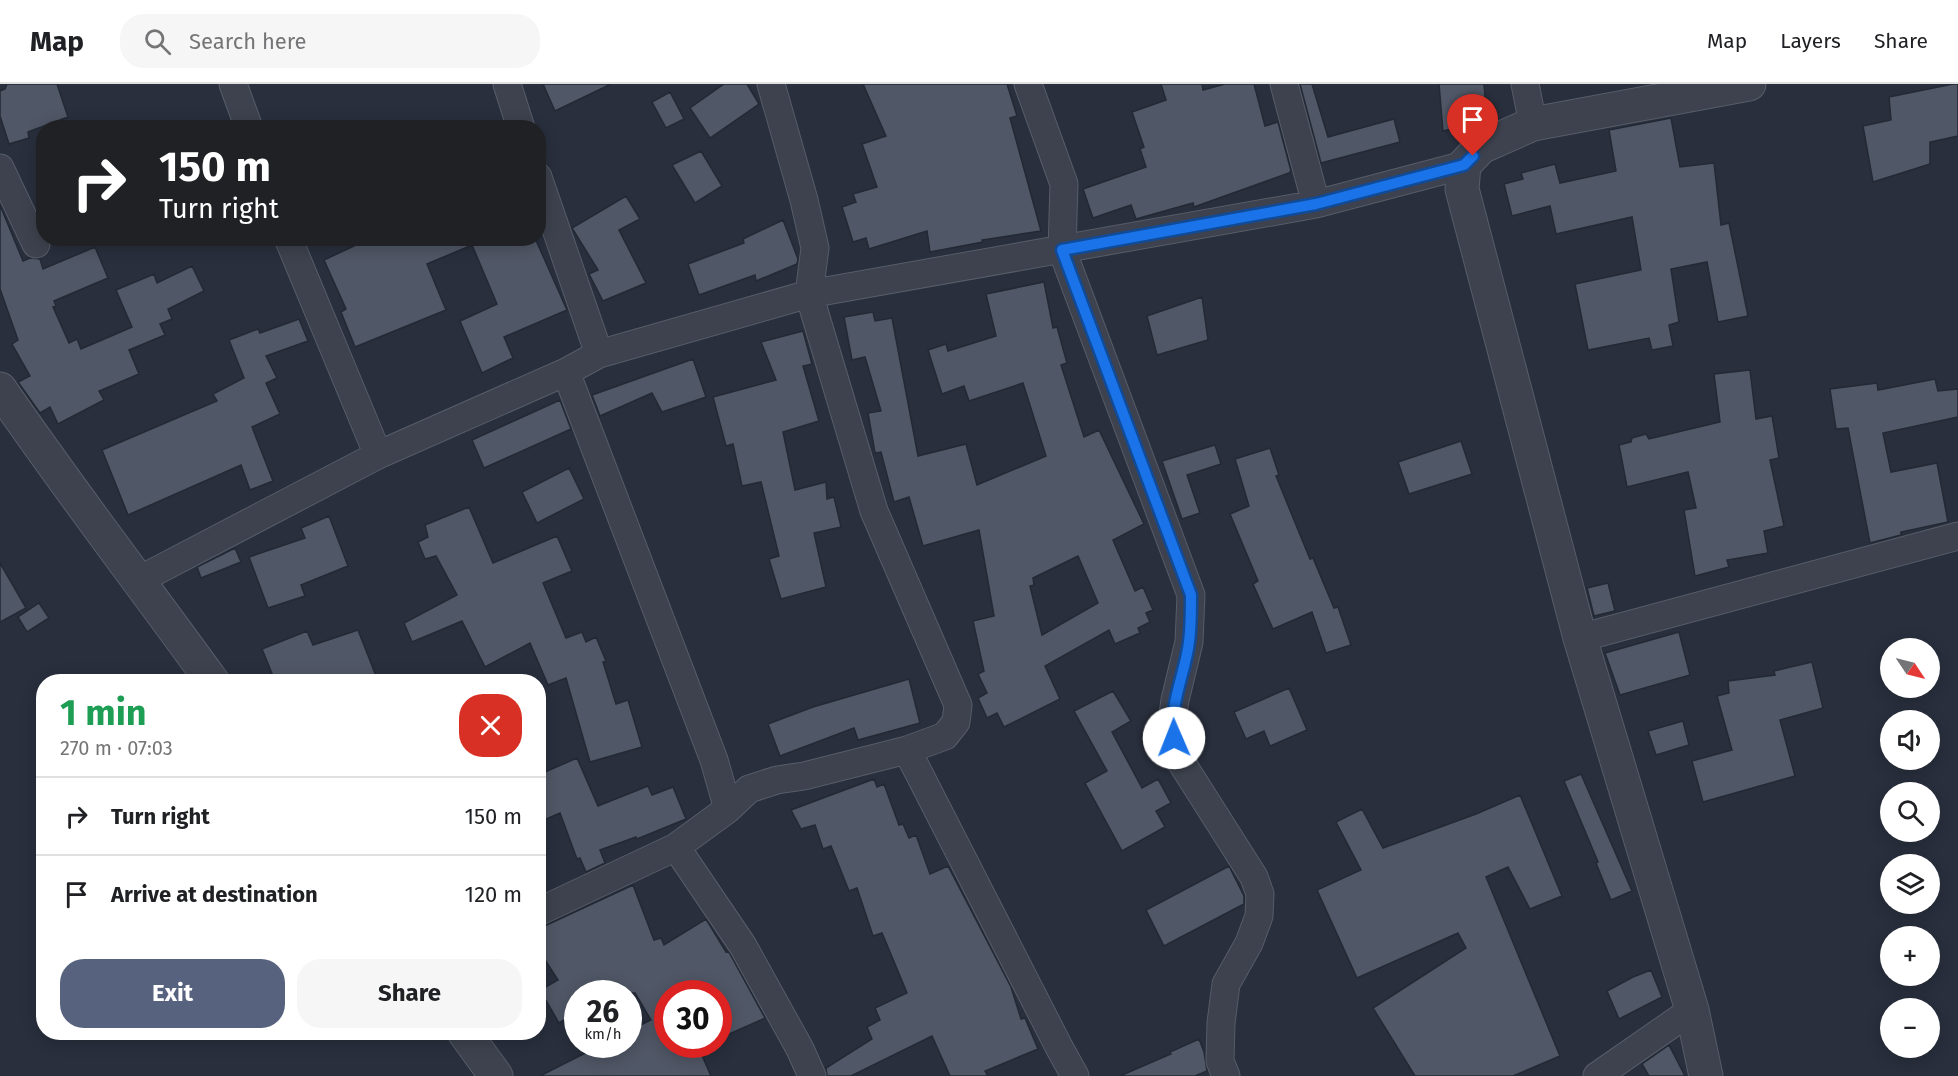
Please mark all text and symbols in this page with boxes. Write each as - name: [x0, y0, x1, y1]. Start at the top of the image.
- search box: [120, 14, 540, 68]
- text: Map: [30, 25, 84, 58]
- icon: search: [141, 25, 174, 58]
- text: Search here: [189, 28, 307, 55]
- text: Map: [1707, 28, 1747, 54]
- text: Layers: [1780, 28, 1841, 54]
- text: Share: [1874, 28, 1928, 54]
- pin: [1447, 94, 1498, 156]
- icon: arrive: [1456, 103, 1489, 136]
- text: 150 m: [159, 142, 271, 192]
- icon: right: [60, 144, 138, 222]
- text: Turn right: [159, 193, 279, 225]
- north arrow: [1880, 638, 1940, 698]
- map controls: [1880, 638, 1940, 1058]
- text: 1 min: [60, 691, 147, 735]
- button: close: [459, 694, 522, 757]
- position arrow: [1142, 706, 1206, 770]
- button: sound: [1880, 710, 1940, 770]
- text: 270 m · 07:03: [60, 736, 173, 760]
- button: search: [1880, 782, 1940, 842]
- icon: right: [60, 800, 93, 833]
- text: Turn right: [111, 803, 210, 830]
- text: 150 m: [464, 803, 522, 830]
- button: layers: [1880, 854, 1940, 914]
- icon: arrive: [60, 878, 93, 911]
- text: Arrive at destination: [111, 881, 318, 908]
- text: 120 m: [465, 881, 522, 908]
- button: +: [1880, 926, 1940, 986]
- button: Exit: [60, 959, 285, 1028]
- button: Share: [297, 959, 522, 1028]
- speed limit sign: 30: [654, 980, 732, 1058]
- text: 26: [587, 994, 619, 1030]
- button: −: [1880, 998, 1940, 1058]
- text: km/h: [584, 1025, 622, 1043]

